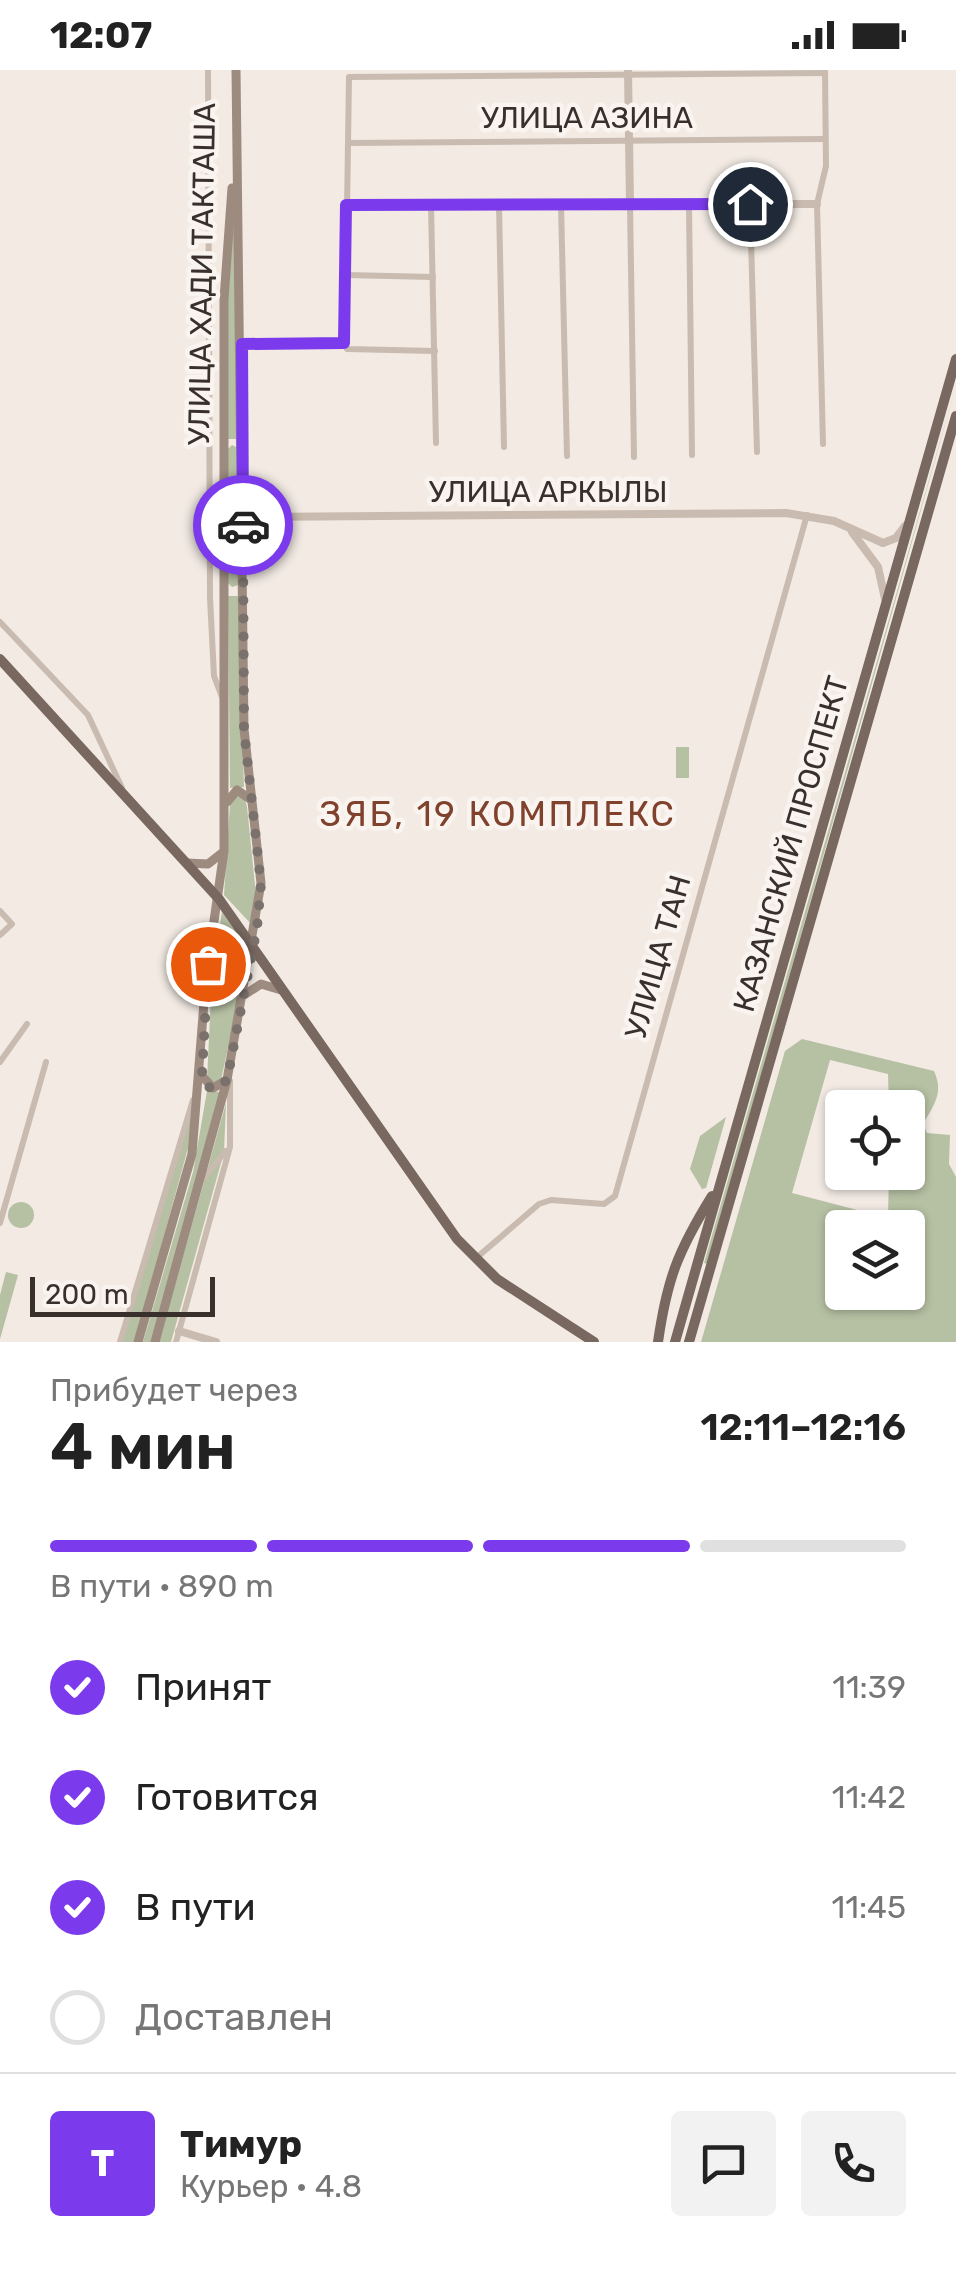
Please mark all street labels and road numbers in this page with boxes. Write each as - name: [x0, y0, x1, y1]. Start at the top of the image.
- street label: УЛИЦА АЗИНА: [481, 100, 693, 136]
- street label: УЛИЦА ХАДИ ТАКТАША: [181, 102, 223, 446]
- street label: УЛИЦА АРКЫЛЫ: [429, 474, 667, 510]
- street label: КАЗАНСКИЙ ПРОСПЕКТ: [726, 672, 856, 1016]
- street label: УЛИЦА ТАН: [617, 871, 699, 1043]

